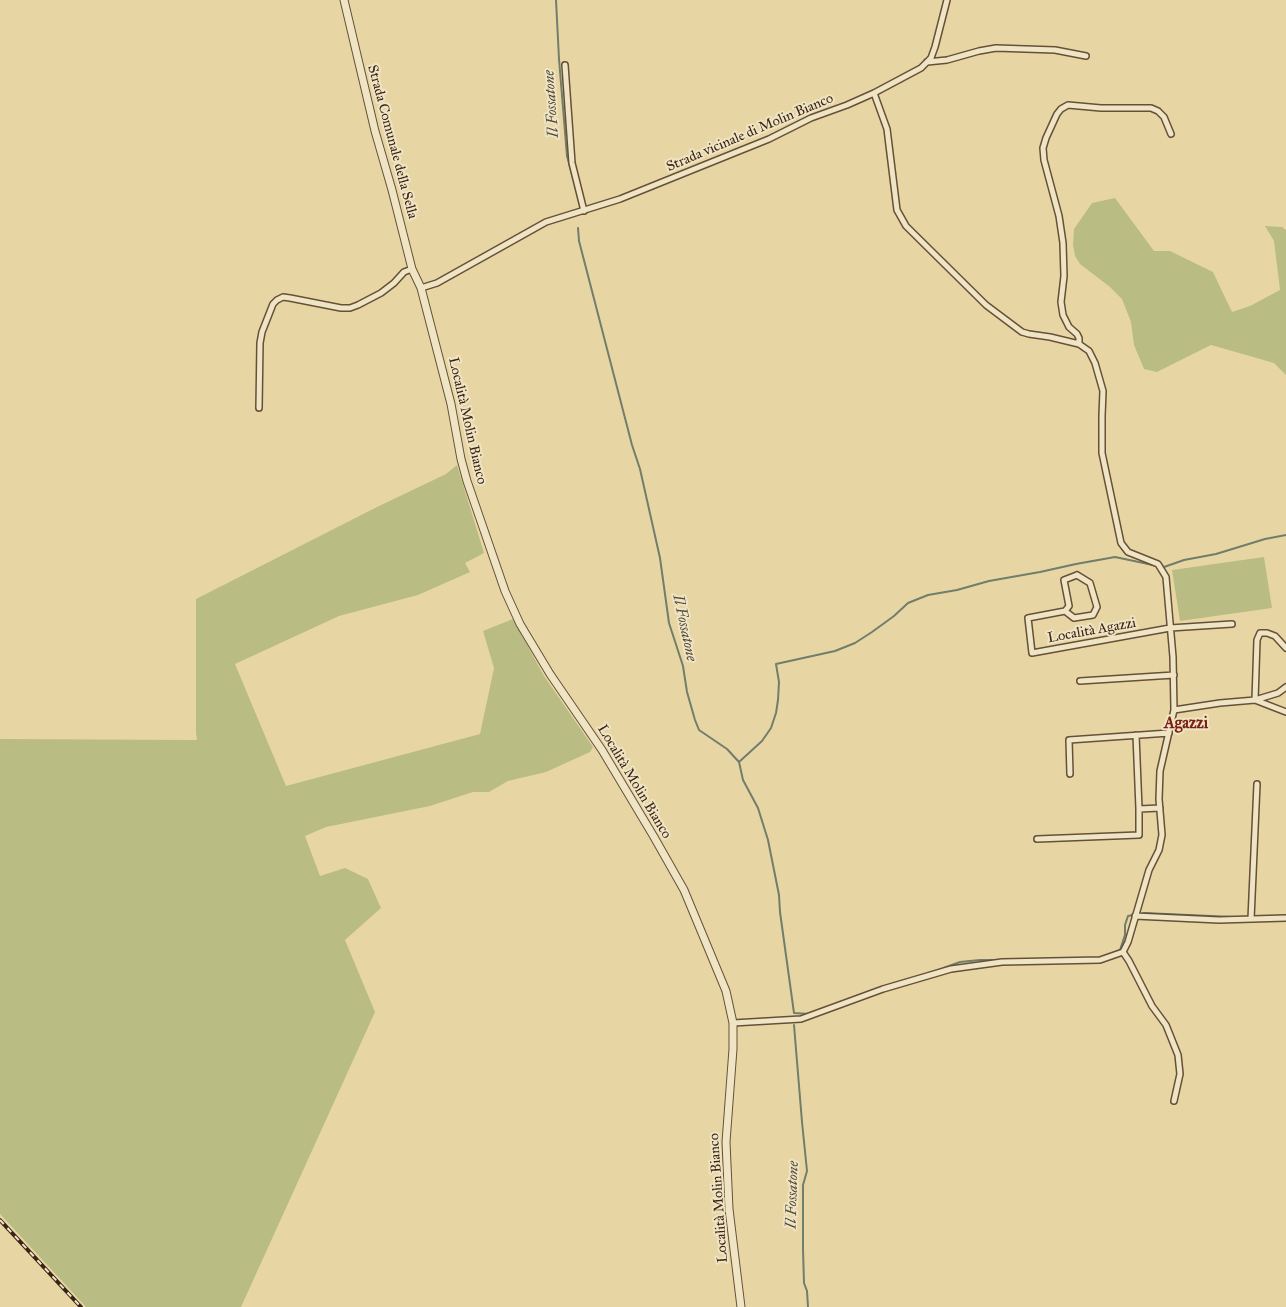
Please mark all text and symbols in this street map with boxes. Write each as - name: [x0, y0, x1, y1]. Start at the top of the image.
- street label: Strada Comunale della Sella: [363, 63, 421, 221]
- water label: Il Fossatone: [541, 70, 563, 138]
- street label: Strada vicinale di Molin Bianco: [664, 90, 836, 176]
- street label: Località Molin Bianco: [444, 356, 490, 486]
- water label: Il Fossatone: [668, 593, 700, 663]
- street label: Località Agazzi: [1047, 615, 1137, 647]
- district label: Agazzi: [1164, 714, 1208, 734]
- street label: Località Molin Bianco: [593, 722, 675, 842]
- street label: Località Molin Bianco: [706, 1133, 732, 1263]
- water label: Il Fossatone: [783, 1161, 803, 1229]

